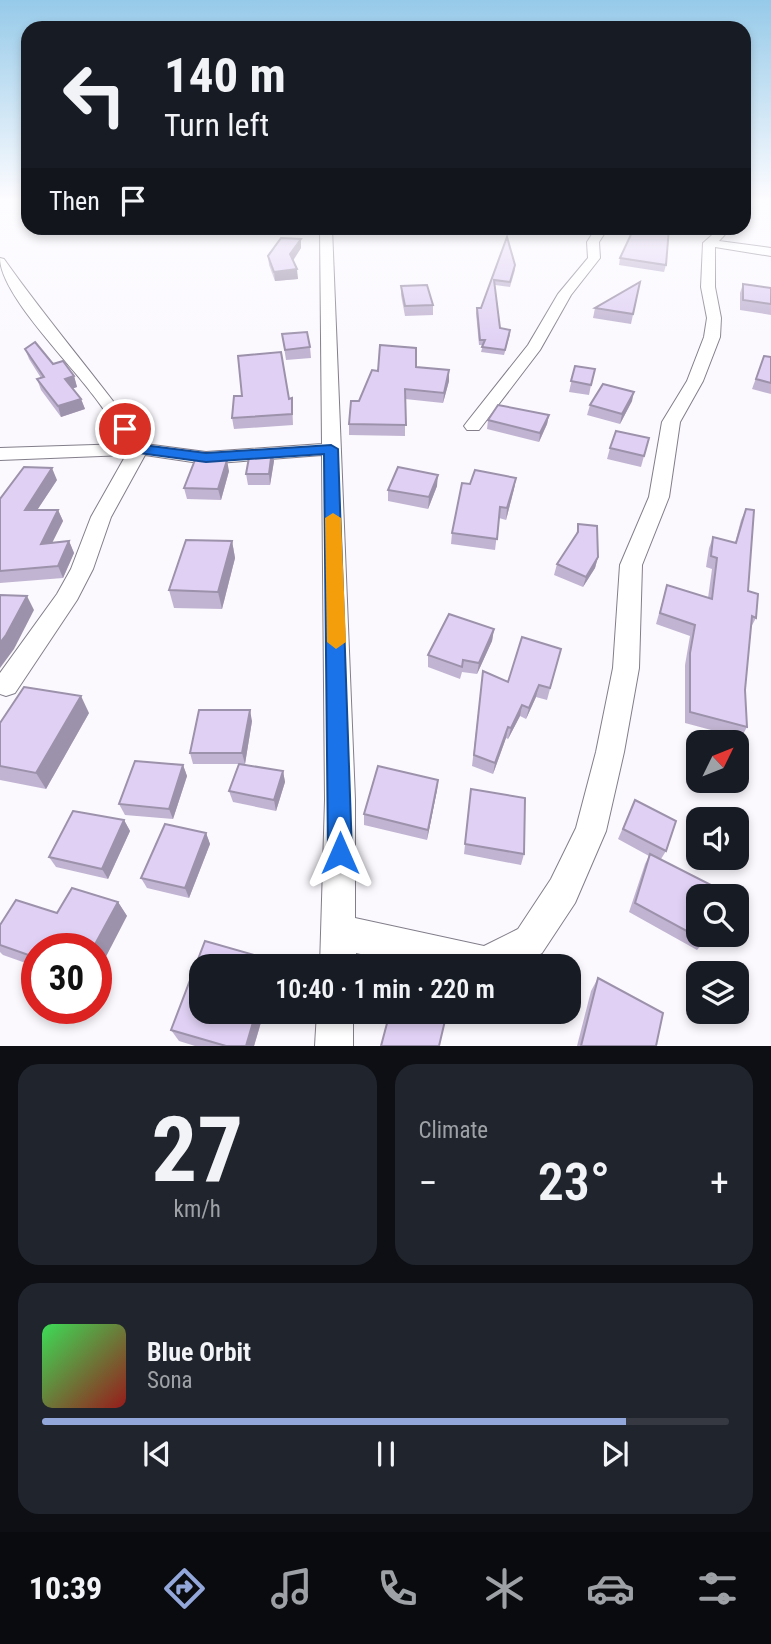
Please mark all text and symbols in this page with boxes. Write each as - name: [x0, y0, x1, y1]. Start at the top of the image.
- text: 140 m: [164, 47, 286, 104]
- icon: left: [49, 49, 140, 140]
- text: Turn left: [164, 106, 269, 144]
- icon: arrive: [114, 182, 152, 220]
- text: Then: [49, 186, 100, 216]
- pin: [95, 399, 155, 459]
- icon: arrive: [106, 410, 144, 448]
- north arrow: [686, 730, 749, 793]
- map controls: [686, 730, 749, 1024]
- button: sound: [686, 807, 749, 870]
- position arrow: [303, 816, 377, 890]
- button: search: [686, 884, 749, 947]
- speed limit sign: 30: [21, 933, 112, 1024]
- button: layers: [686, 961, 749, 1024]
- text: 10:40 · 1 min · 220 m: [275, 974, 495, 1004]
- text: 27: [151, 1097, 243, 1203]
- text: Climate: [419, 1117, 488, 1144]
- text: 23°: [538, 1152, 610, 1213]
- text: −: [419, 1161, 438, 1205]
- text: +: [710, 1161, 729, 1205]
- text: km/h: [174, 1196, 221, 1223]
- text: Blue Orbit: [147, 1337, 251, 1367]
- text: Sona: [147, 1367, 193, 1394]
- icon: previous: [138, 1435, 176, 1473]
- icon: pause: [367, 1435, 405, 1473]
- icon: next: [596, 1435, 634, 1473]
- icon: directions: [160, 1564, 209, 1613]
- icon: music: [267, 1564, 316, 1613]
- icon: phone: [373, 1564, 422, 1613]
- icon: climate: [480, 1564, 529, 1613]
- icon: car: [586, 1564, 635, 1613]
- icon: filters: [693, 1564, 742, 1613]
- text: 10:39: [29, 1569, 102, 1607]

